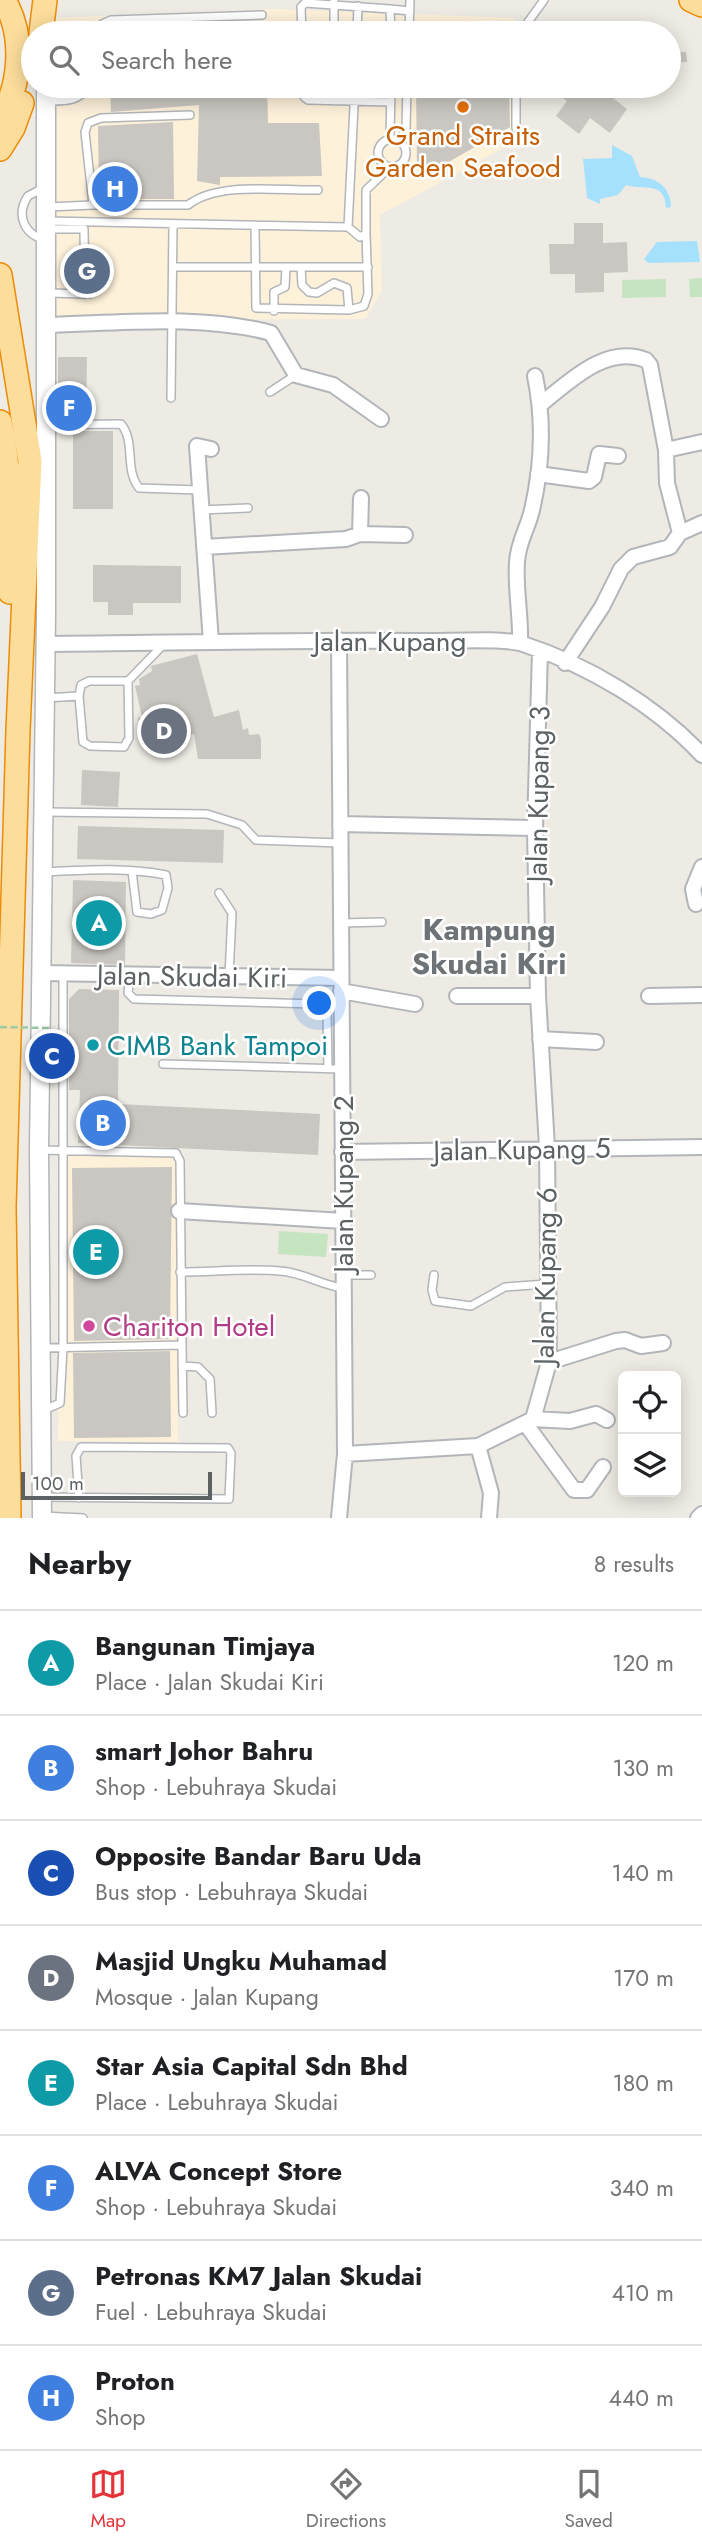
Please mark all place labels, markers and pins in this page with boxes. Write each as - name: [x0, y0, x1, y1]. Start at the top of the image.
- marker: Grand Straits Garden Seafood: [455, 99, 471, 115]
- place label: Grand Straits Garden Seafood: [365, 115, 561, 188]
- pin: H: [92, 163, 138, 215]
- pin: G: [64, 245, 110, 297]
- pin: F: [46, 382, 92, 434]
- pin: D: [141, 705, 187, 757]
- pin: A: [76, 897, 122, 949]
- place label: CIMB Bank Tampoi: [107, 1025, 328, 1066]
- pin: C: [29, 1030, 75, 1082]
- marker: CIMB Bank Tampoi: [85, 1037, 101, 1053]
- pin: B: [80, 1097, 126, 1149]
- pin: E: [73, 1226, 119, 1278]
- place label: Chariton Hotel: [103, 1306, 275, 1347]
- marker: Chariton Hotel: [81, 1318, 97, 1334]

